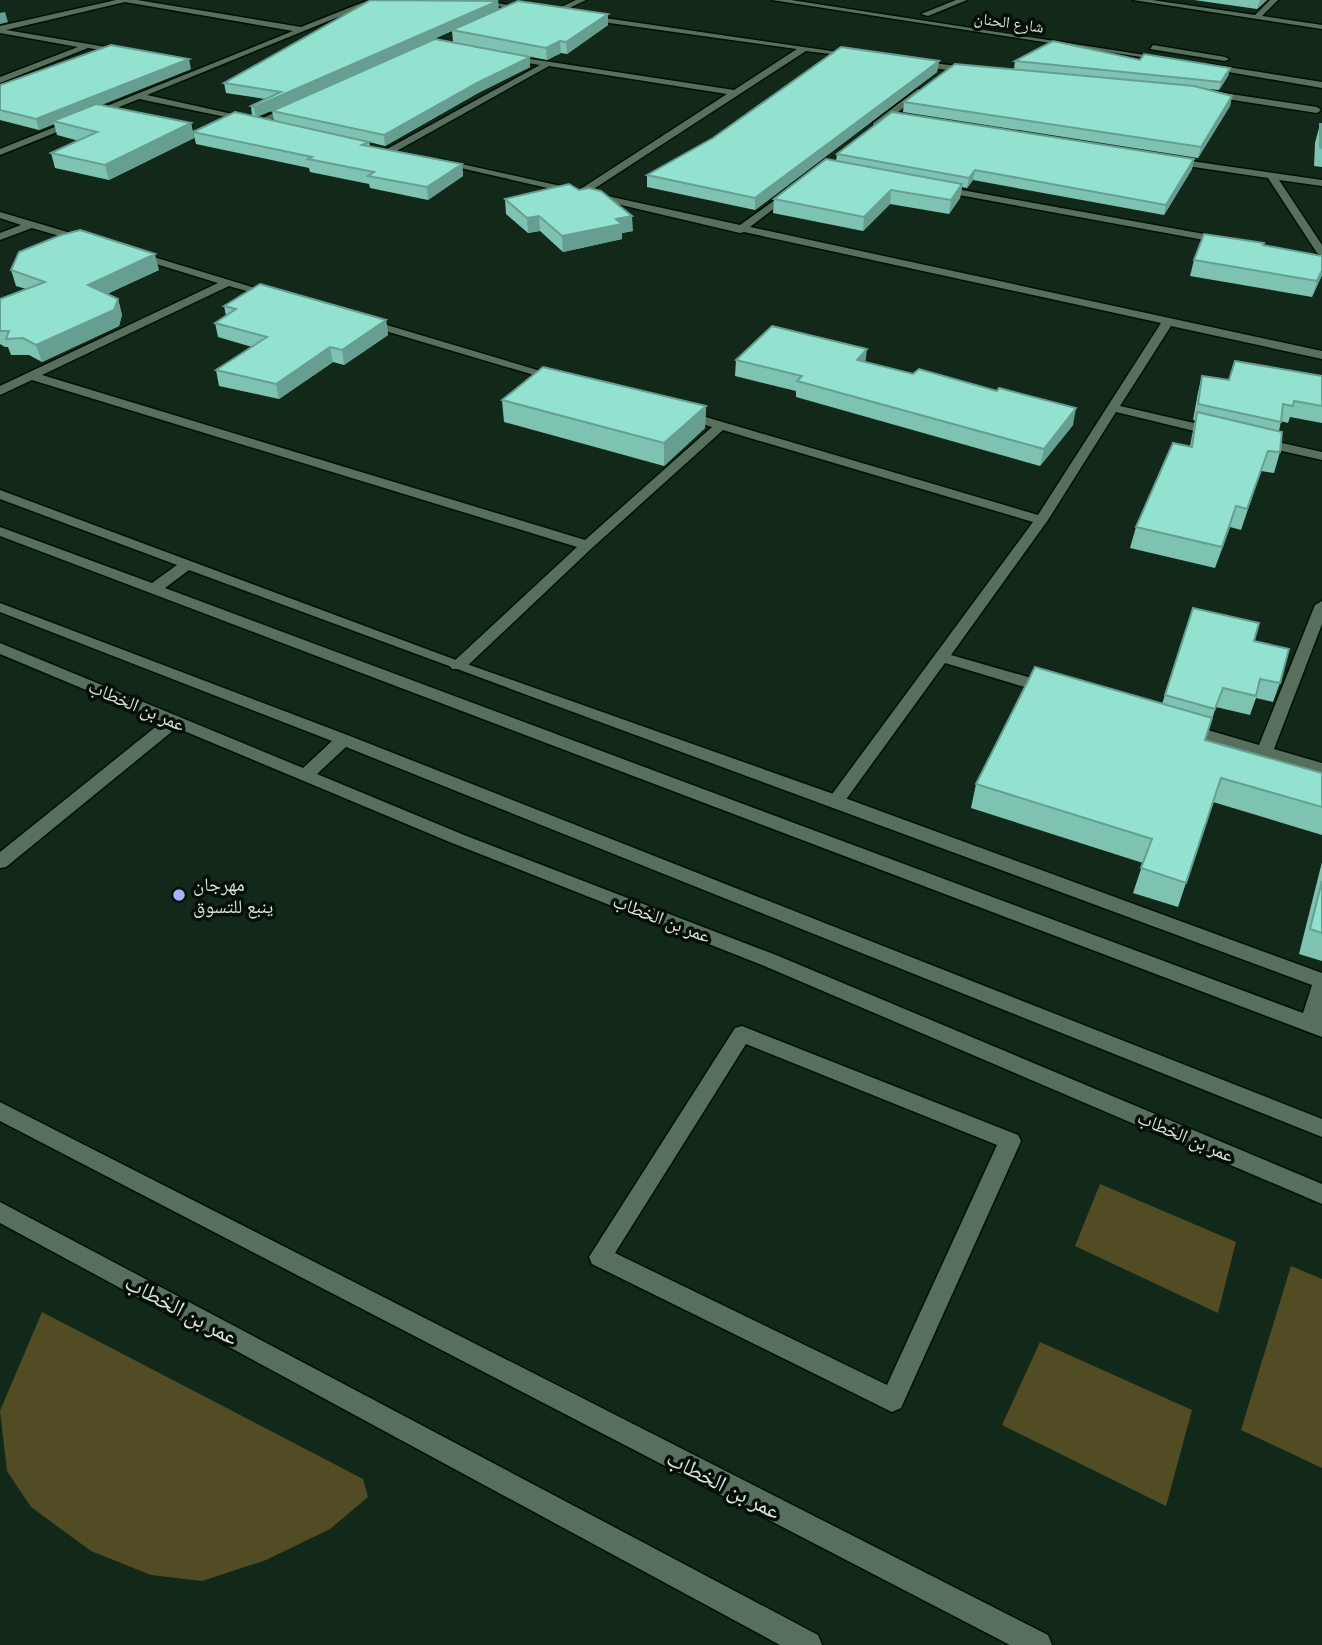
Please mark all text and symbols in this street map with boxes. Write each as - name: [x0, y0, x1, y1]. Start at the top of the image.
- street label: شارع الحنان: [973, 8, 1045, 38]
- street label: عمر بن الخطاب: [85, 675, 189, 736]
- place label: مهرجان ينبع للتسوق: [193, 873, 273, 919]
- marker: مهرجان ينبع للتسوق: [171, 887, 187, 903]
- street label: عمر بن الخطاب: [610, 889, 714, 948]
- street label: عمر بن الخطاب: [1134, 1106, 1238, 1167]
- street label: عمر بن الخطاب: [120, 1269, 243, 1351]
- street label: عمر بن الخطاب: [662, 1445, 785, 1525]

